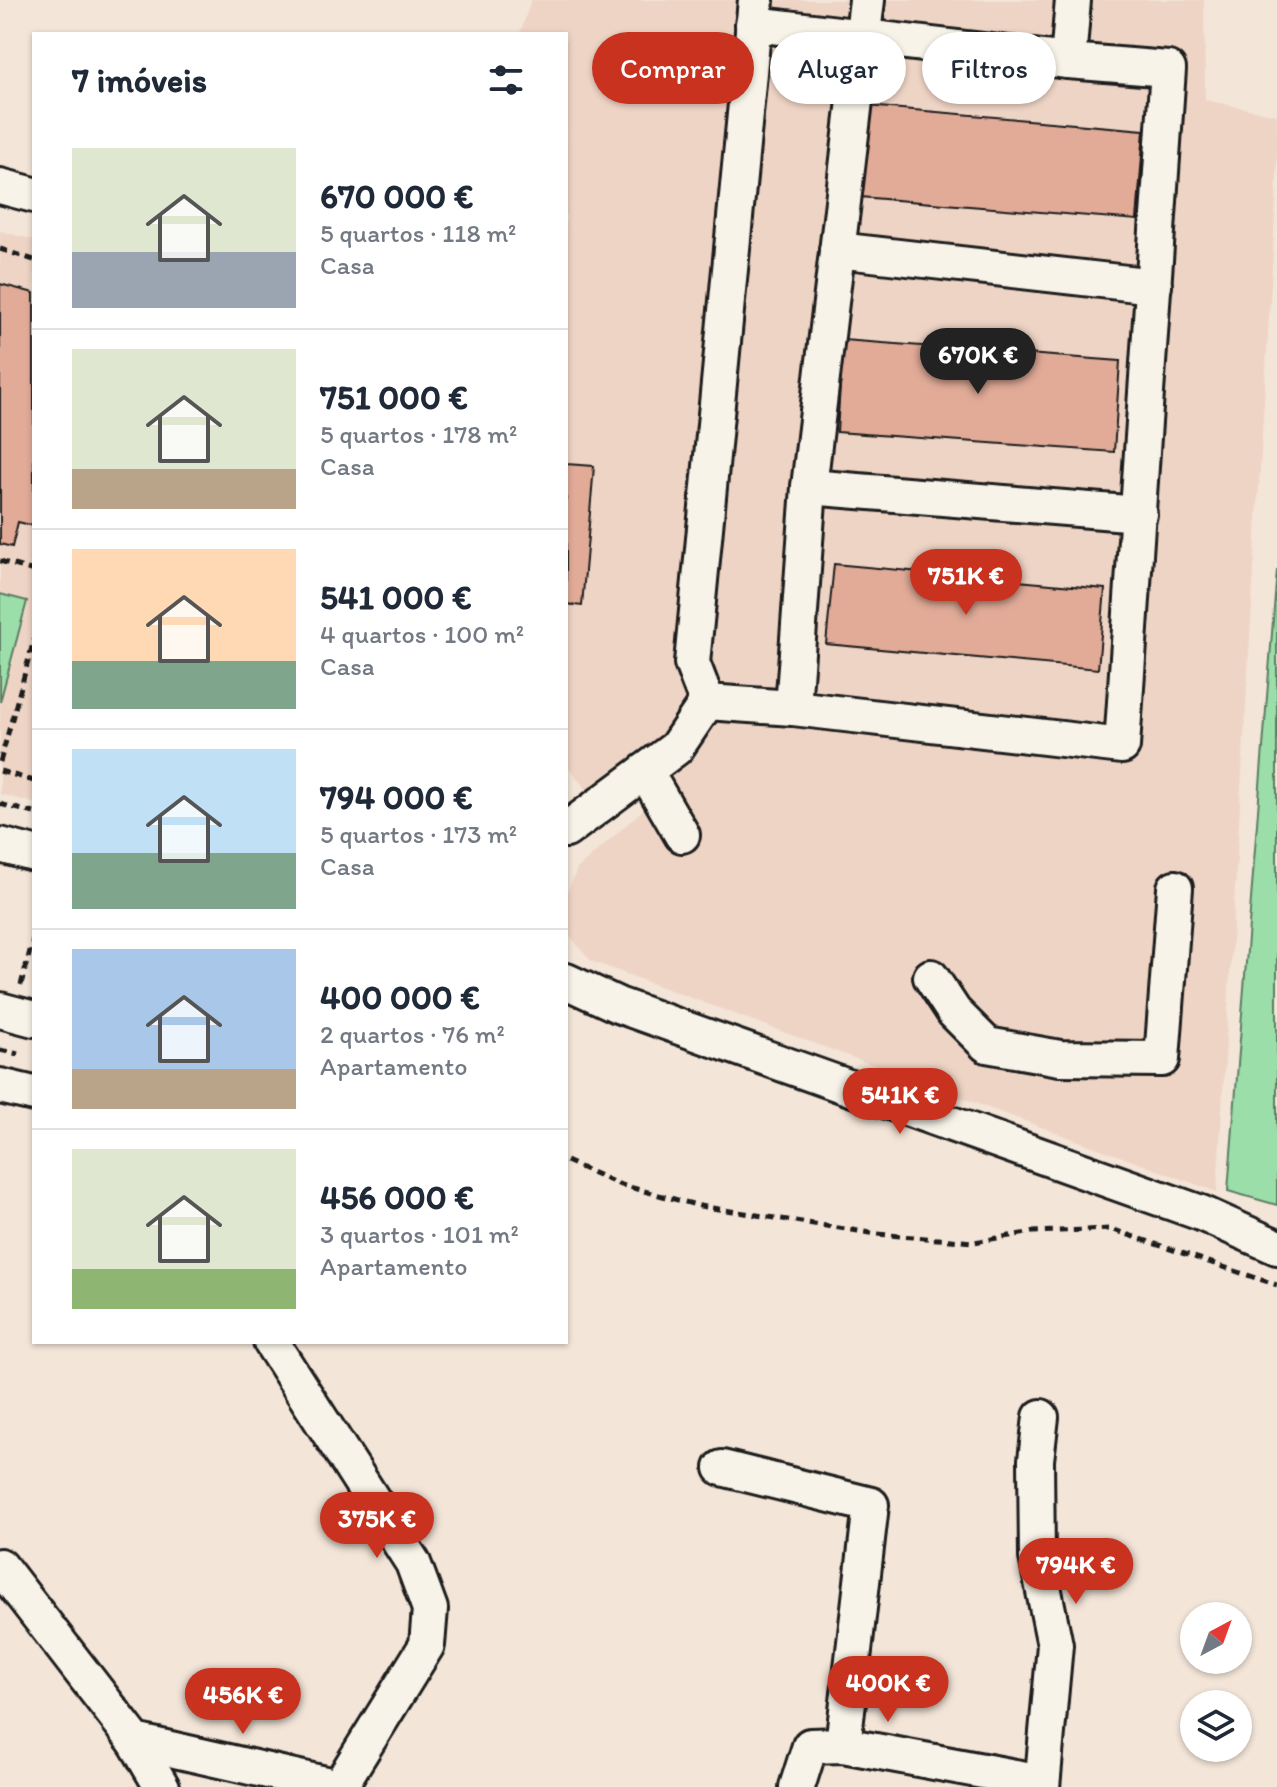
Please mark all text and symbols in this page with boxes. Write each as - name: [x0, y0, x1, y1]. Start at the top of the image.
- chip: Comprar: [592, 32, 754, 104]
- chip: Alugar: [770, 32, 906, 104]
- chip: Filtros: [922, 32, 1056, 104]
- icon: filters: [484, 58, 528, 102]
- text: 7 imóveis: [72, 60, 207, 101]
- text: 670 000 €: [320, 176, 473, 217]
- icon: home: [136, 180, 232, 276]
- text: 5 quartos · 118 m²: [320, 217, 516, 249]
- text: Casa: [320, 249, 375, 281]
- pin: 670K €: [913, 328, 1043, 396]
- text: 670K €: [938, 338, 1018, 370]
- text: 751 000 €: [320, 377, 468, 418]
- icon: home: [136, 381, 232, 477]
- text: 5 quartos · 178 m²: [320, 418, 517, 450]
- text: Casa: [320, 450, 375, 482]
- pin: 751K €: [901, 549, 1031, 617]
- text: 751K €: [928, 559, 1004, 591]
- text: 541 000 €: [320, 577, 472, 618]
- icon: home: [136, 581, 232, 677]
- text: 4 quartos · 100 m²: [320, 618, 524, 650]
- text: Casa: [320, 650, 375, 682]
- text: 794 000 €: [320, 777, 473, 818]
- icon: home: [136, 781, 232, 877]
- text: 5 quartos · 173 m²: [320, 818, 517, 850]
- text: Casa: [320, 850, 375, 882]
- text: 400 000 €: [320, 977, 480, 1018]
- icon: home: [136, 981, 232, 1077]
- text: 2 quartos · 76 m²: [320, 1018, 505, 1050]
- text: Apartamento: [320, 1050, 468, 1082]
- pin: 541K €: [835, 1068, 965, 1136]
- text: 541K €: [861, 1078, 939, 1110]
- text: 456 000 €: [320, 1177, 474, 1218]
- icon: home: [136, 1181, 232, 1277]
- text: 3 quartos · 101 m²: [320, 1218, 519, 1250]
- text: Apartamento: [320, 1250, 468, 1282]
- pin: 375K €: [312, 1492, 442, 1560]
- text: 375K €: [338, 1502, 416, 1534]
- pin: 794K €: [1011, 1538, 1141, 1606]
- text: 794K €: [1036, 1548, 1116, 1580]
- north arrow: [1180, 1602, 1252, 1674]
- map controls: [1180, 1602, 1252, 1762]
- pin: 400K €: [823, 1656, 953, 1724]
- text: 400K €: [846, 1666, 930, 1698]
- pin: 456K €: [178, 1668, 308, 1736]
- text: 456K €: [203, 1678, 283, 1710]
- button: layers: [1180, 1690, 1252, 1762]

